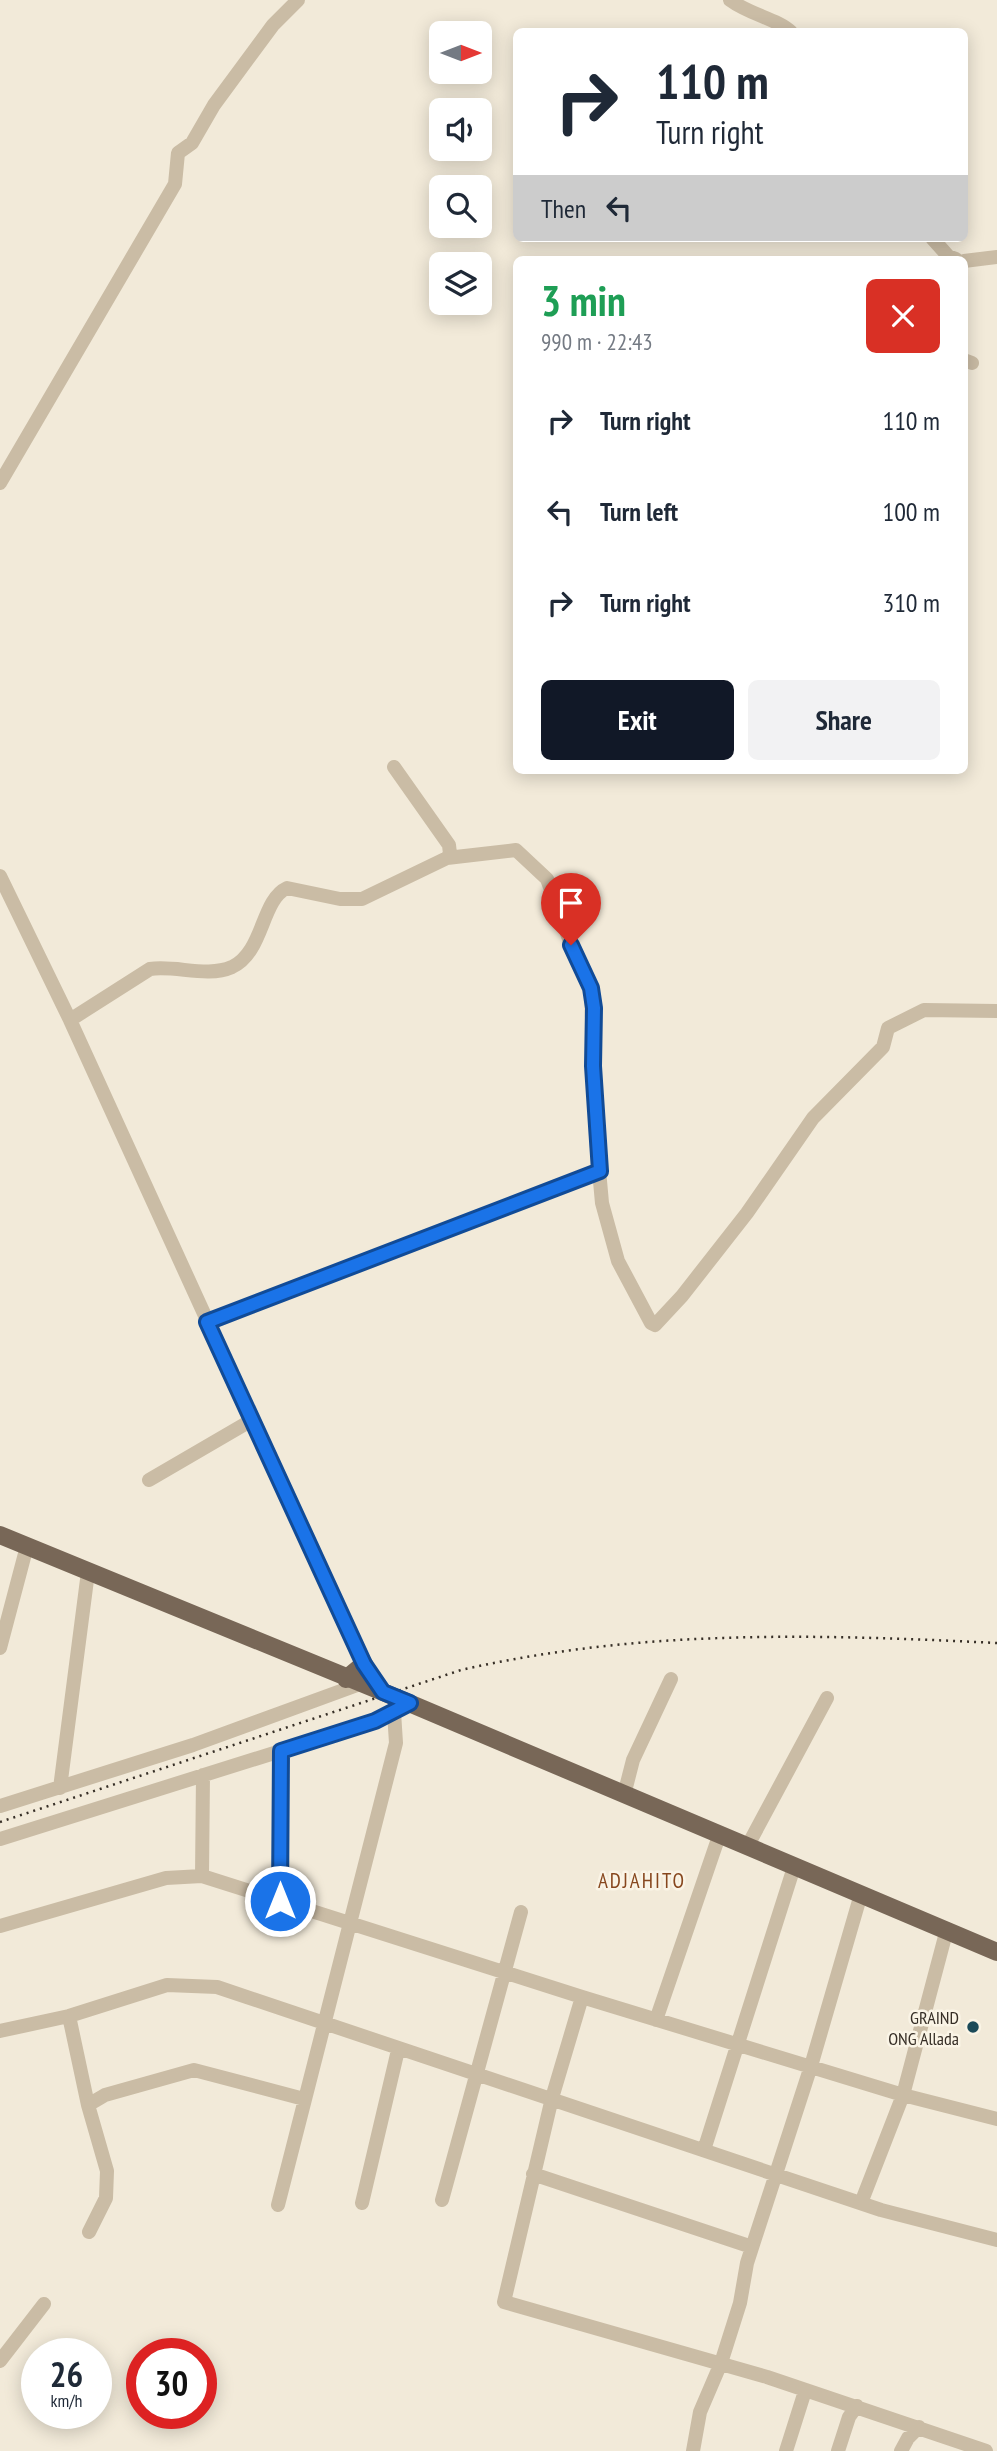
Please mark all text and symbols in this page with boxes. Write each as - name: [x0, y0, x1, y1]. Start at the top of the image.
- north arrow: [429, 21, 492, 84]
- map controls: [429, 21, 492, 315]
- text: 110 m: [656, 49, 769, 113]
- icon: right: [541, 56, 632, 147]
- button: sound: [429, 98, 492, 161]
- text: Turn right: [656, 111, 764, 153]
- button: search: [429, 175, 492, 238]
- icon: left: [600, 189, 638, 227]
- text: Then: [541, 192, 586, 225]
- button: layers: [429, 252, 492, 315]
- text: 3 min: [541, 273, 626, 328]
- button: close: [866, 279, 940, 353]
- text: 990 m · 22:43: [541, 327, 653, 356]
- icon: right: [541, 402, 579, 440]
- text: Turn right: [600, 404, 691, 437]
- text: 110 m: [882, 404, 940, 437]
- icon: left: [541, 493, 579, 531]
- text: Turn left: [600, 495, 678, 528]
- text: 100 m: [882, 495, 940, 528]
- icon: right: [541, 584, 579, 622]
- text: Turn right: [600, 586, 691, 619]
- text: 310 m: [882, 586, 940, 619]
- button: Exit: [541, 680, 734, 760]
- button: Share: [748, 680, 940, 760]
- pin: [541, 873, 601, 945]
- icon: arrive: [552, 884, 590, 922]
- position arrow: [243, 1864, 317, 1938]
- district label: ADJAHITO: [598, 1867, 686, 1894]
- place label: GRAIND ONG Allada: [888, 2006, 959, 2050]
- marker: GRAIND ONG Allada: [965, 2019, 981, 2035]
- speed limit sign: 30: [126, 2338, 217, 2429]
- text: 26: [50, 2351, 83, 2397]
- text: km/h: [51, 2389, 82, 2412]

